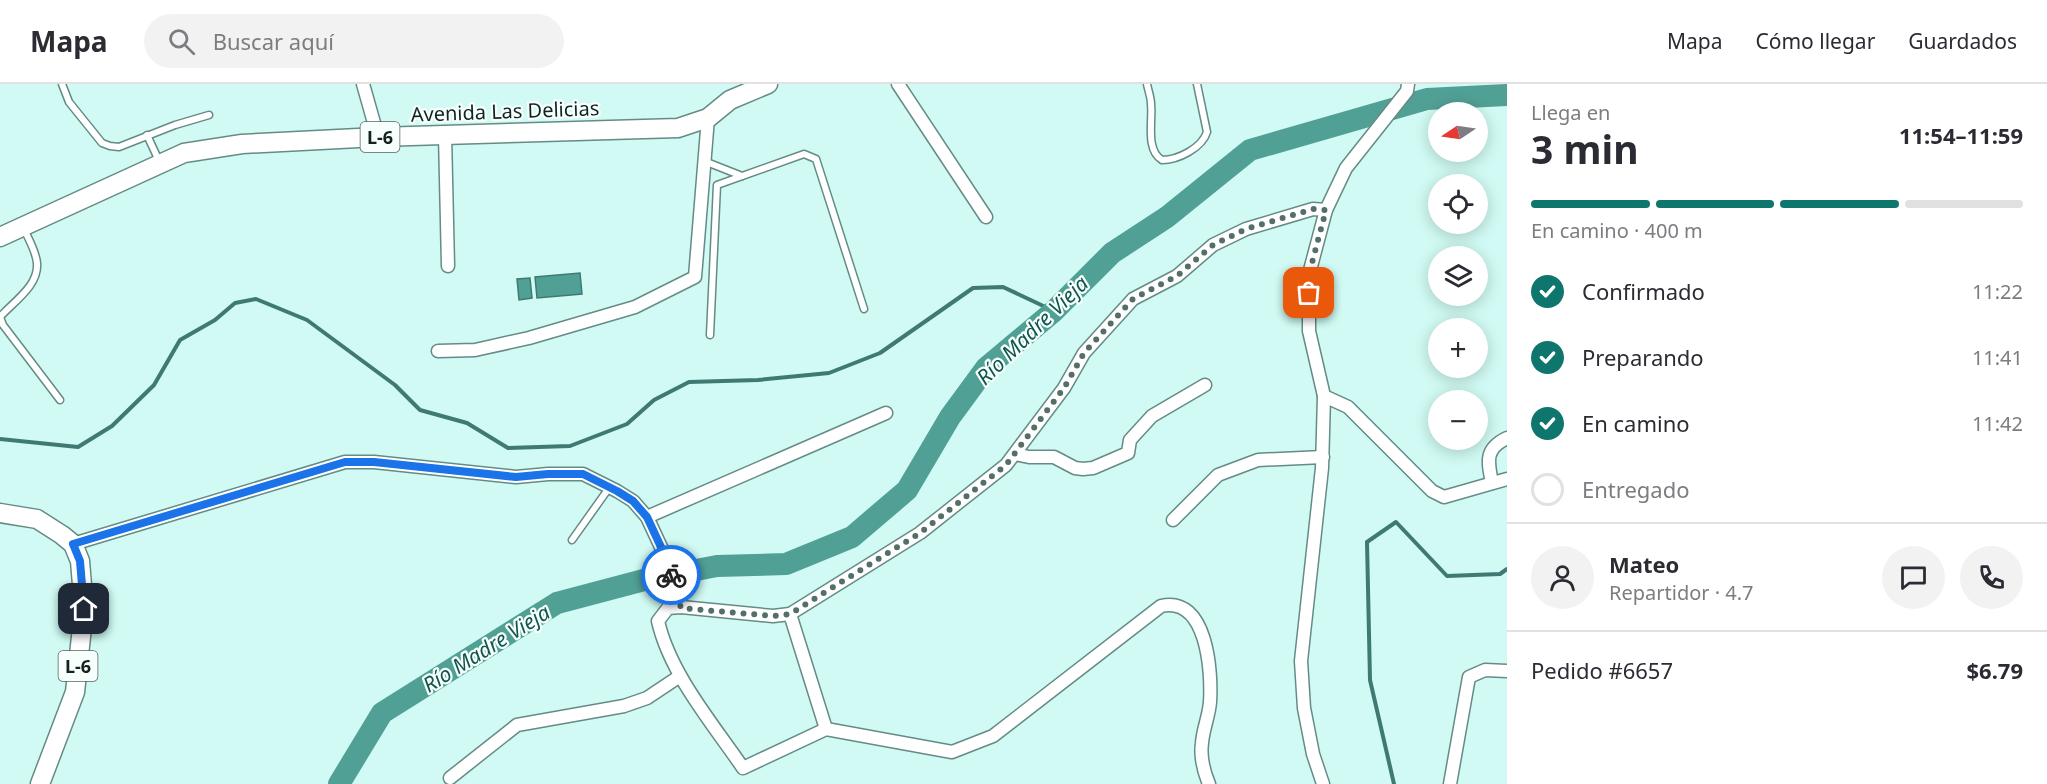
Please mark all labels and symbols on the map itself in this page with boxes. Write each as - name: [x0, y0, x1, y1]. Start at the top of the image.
- street label: Avenida Las Delicias: [410, 94, 600, 128]
- north arrow: [1428, 102, 1488, 162]
- road number: L-6: [360, 122, 400, 152]
- pin: [1283, 267, 1334, 318]
- water label: Río Madre Vieja: [970, 269, 1094, 391]
- courier: [641, 545, 701, 605]
- pin: [58, 583, 109, 634]
- water label: Río Madre Vieja: [417, 598, 555, 698]
- road number: L-6: [58, 651, 98, 681]

